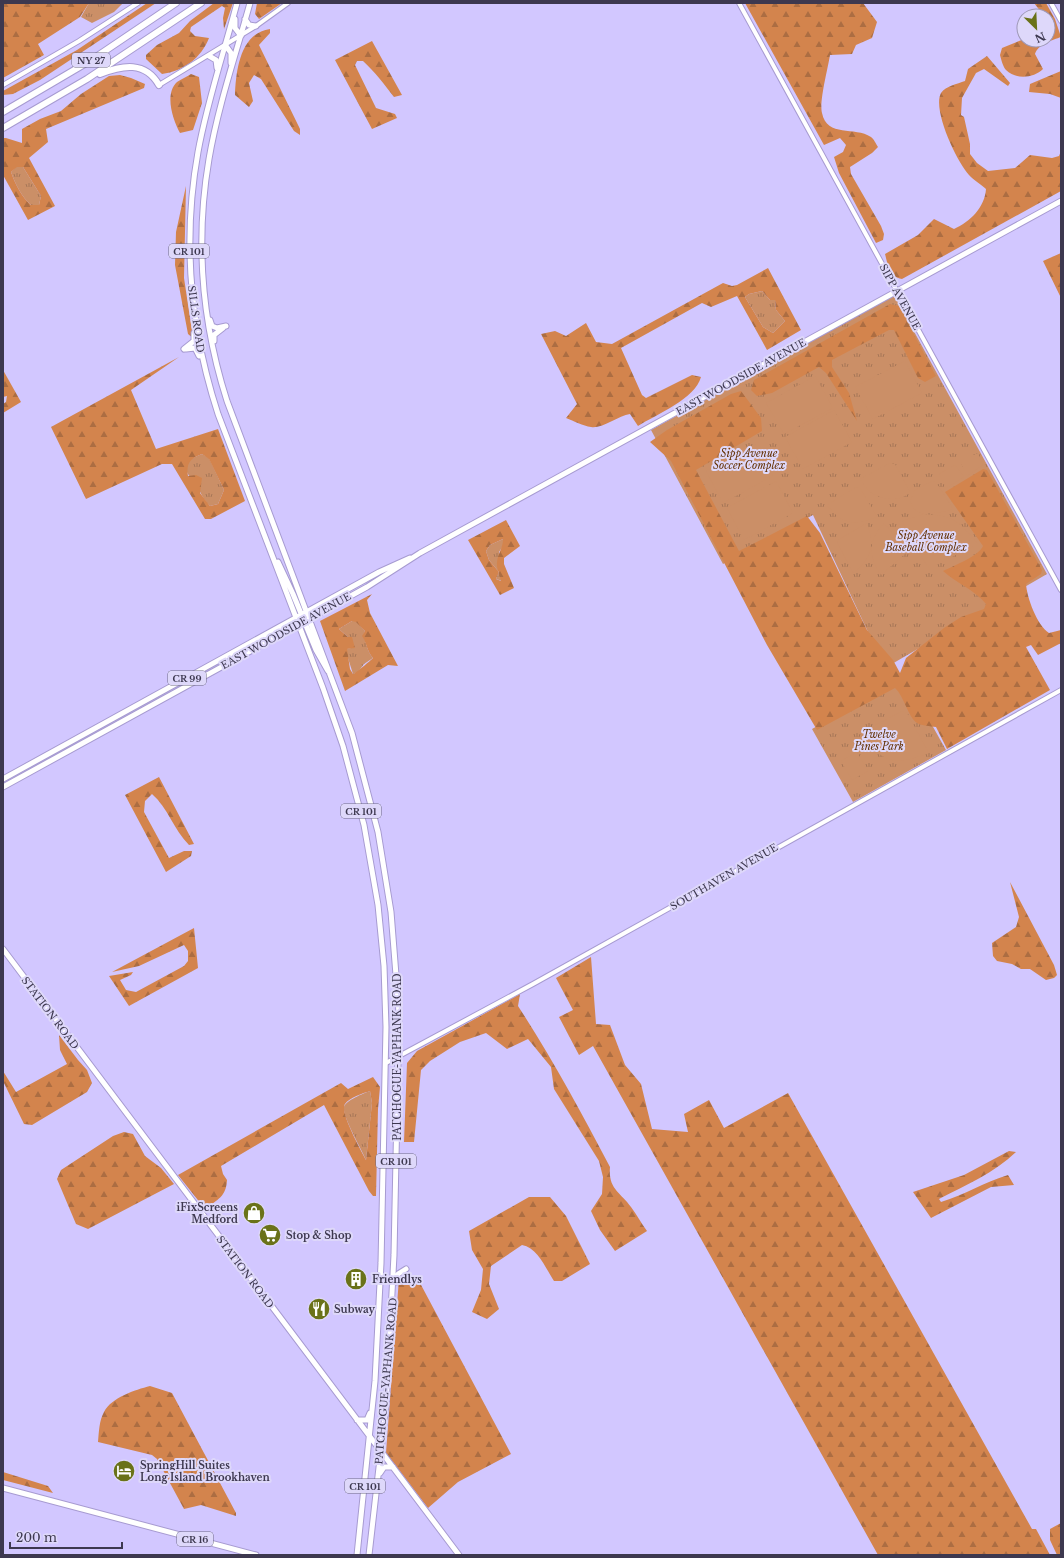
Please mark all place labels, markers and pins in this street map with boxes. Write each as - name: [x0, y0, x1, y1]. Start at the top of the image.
- shop icon: iFixScreens Medford: [241, 1200, 267, 1226]
- place label: iFixScreens Medford: [177, 1201, 238, 1226]
- supermarket icon: Stop & Shop: [257, 1222, 283, 1248]
- place label: Stop & Shop: [286, 1229, 352, 1242]
- building icon: Friendlys: [343, 1266, 369, 1292]
- place label: Friendlys: [372, 1273, 422, 1286]
- restaurant icon: Subway: [306, 1296, 332, 1322]
- place label: Subway: [334, 1303, 375, 1316]
- hotel icon: SpringHill Suites Long Island Brookhaven: [111, 1458, 137, 1484]
- place label: SpringHill Suites Long Island Brookhaven: [140, 1459, 270, 1484]

